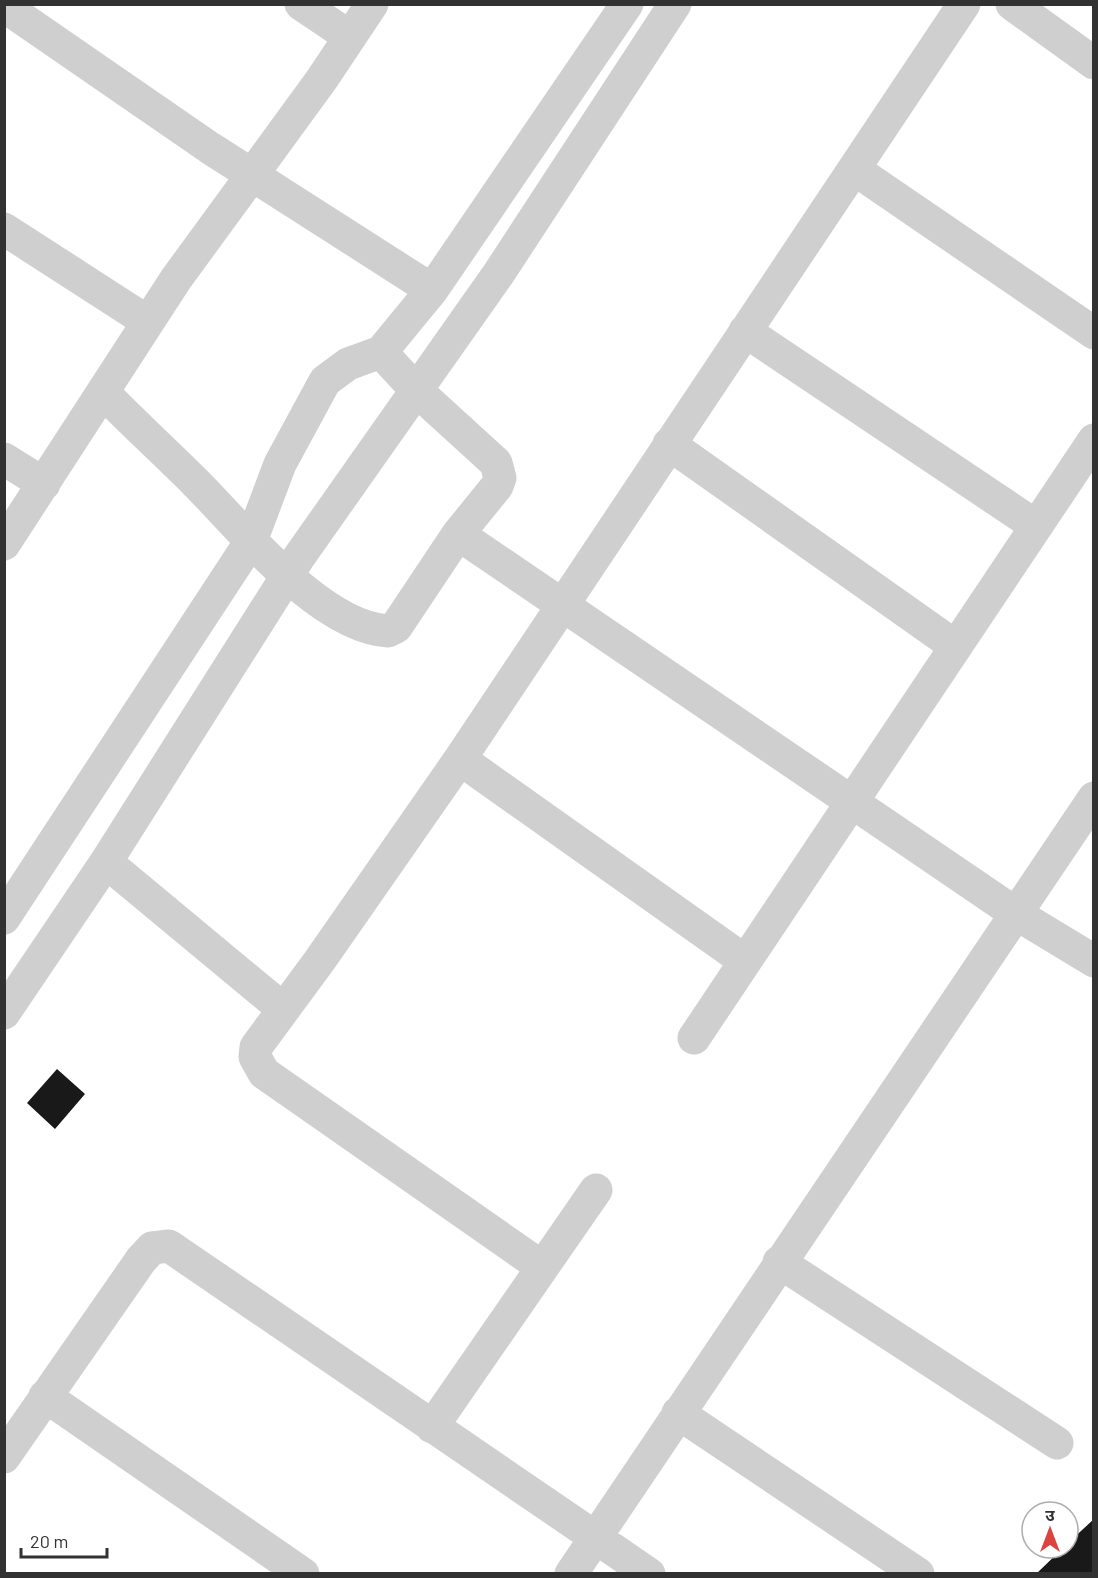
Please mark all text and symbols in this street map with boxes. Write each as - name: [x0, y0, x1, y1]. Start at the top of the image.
- north arrow: [1020, 1500, 1080, 1560]
- text: उ: [1045, 1505, 1055, 1524]
- scale bar: [21, 1521, 106, 1559]
- text: 20 m: [30, 1530, 68, 1552]

